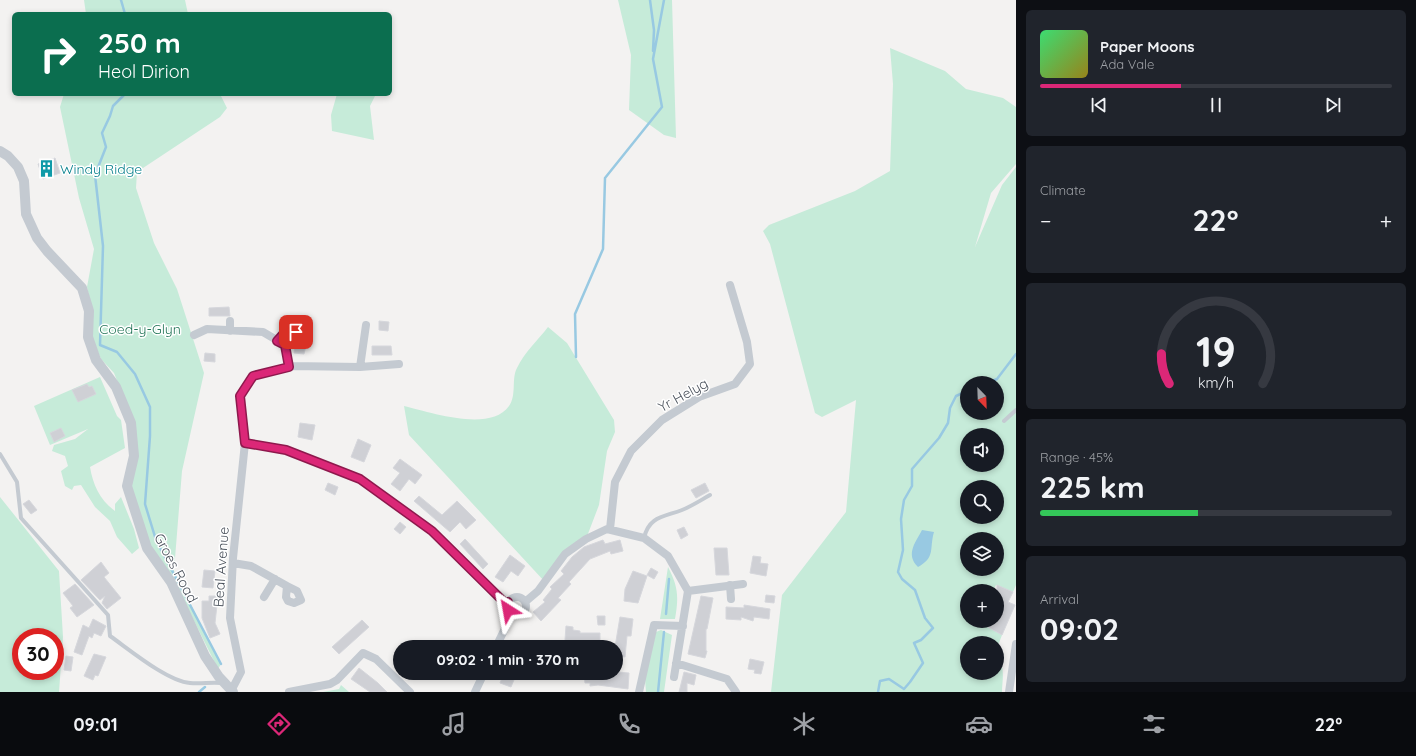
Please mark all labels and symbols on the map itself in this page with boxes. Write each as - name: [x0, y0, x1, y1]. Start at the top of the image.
- building icon: Windy Ridge: [37, 159, 57, 179]
- place label: Windy Ridge: [60, 160, 142, 178]
- pin: [279, 315, 313, 349]
- park label: Coed-y-Glyn: [99, 320, 181, 338]
- street label: Yr Helyg: [655, 374, 711, 416]
- north arrow: [960, 376, 1004, 420]
- street label: Beal Avenue: [209, 526, 233, 608]
- street label: Groes Road: [150, 530, 202, 606]
- position arrow: [487, 589, 529, 631]
- speed limit sign: 30: [12, 628, 64, 680]

